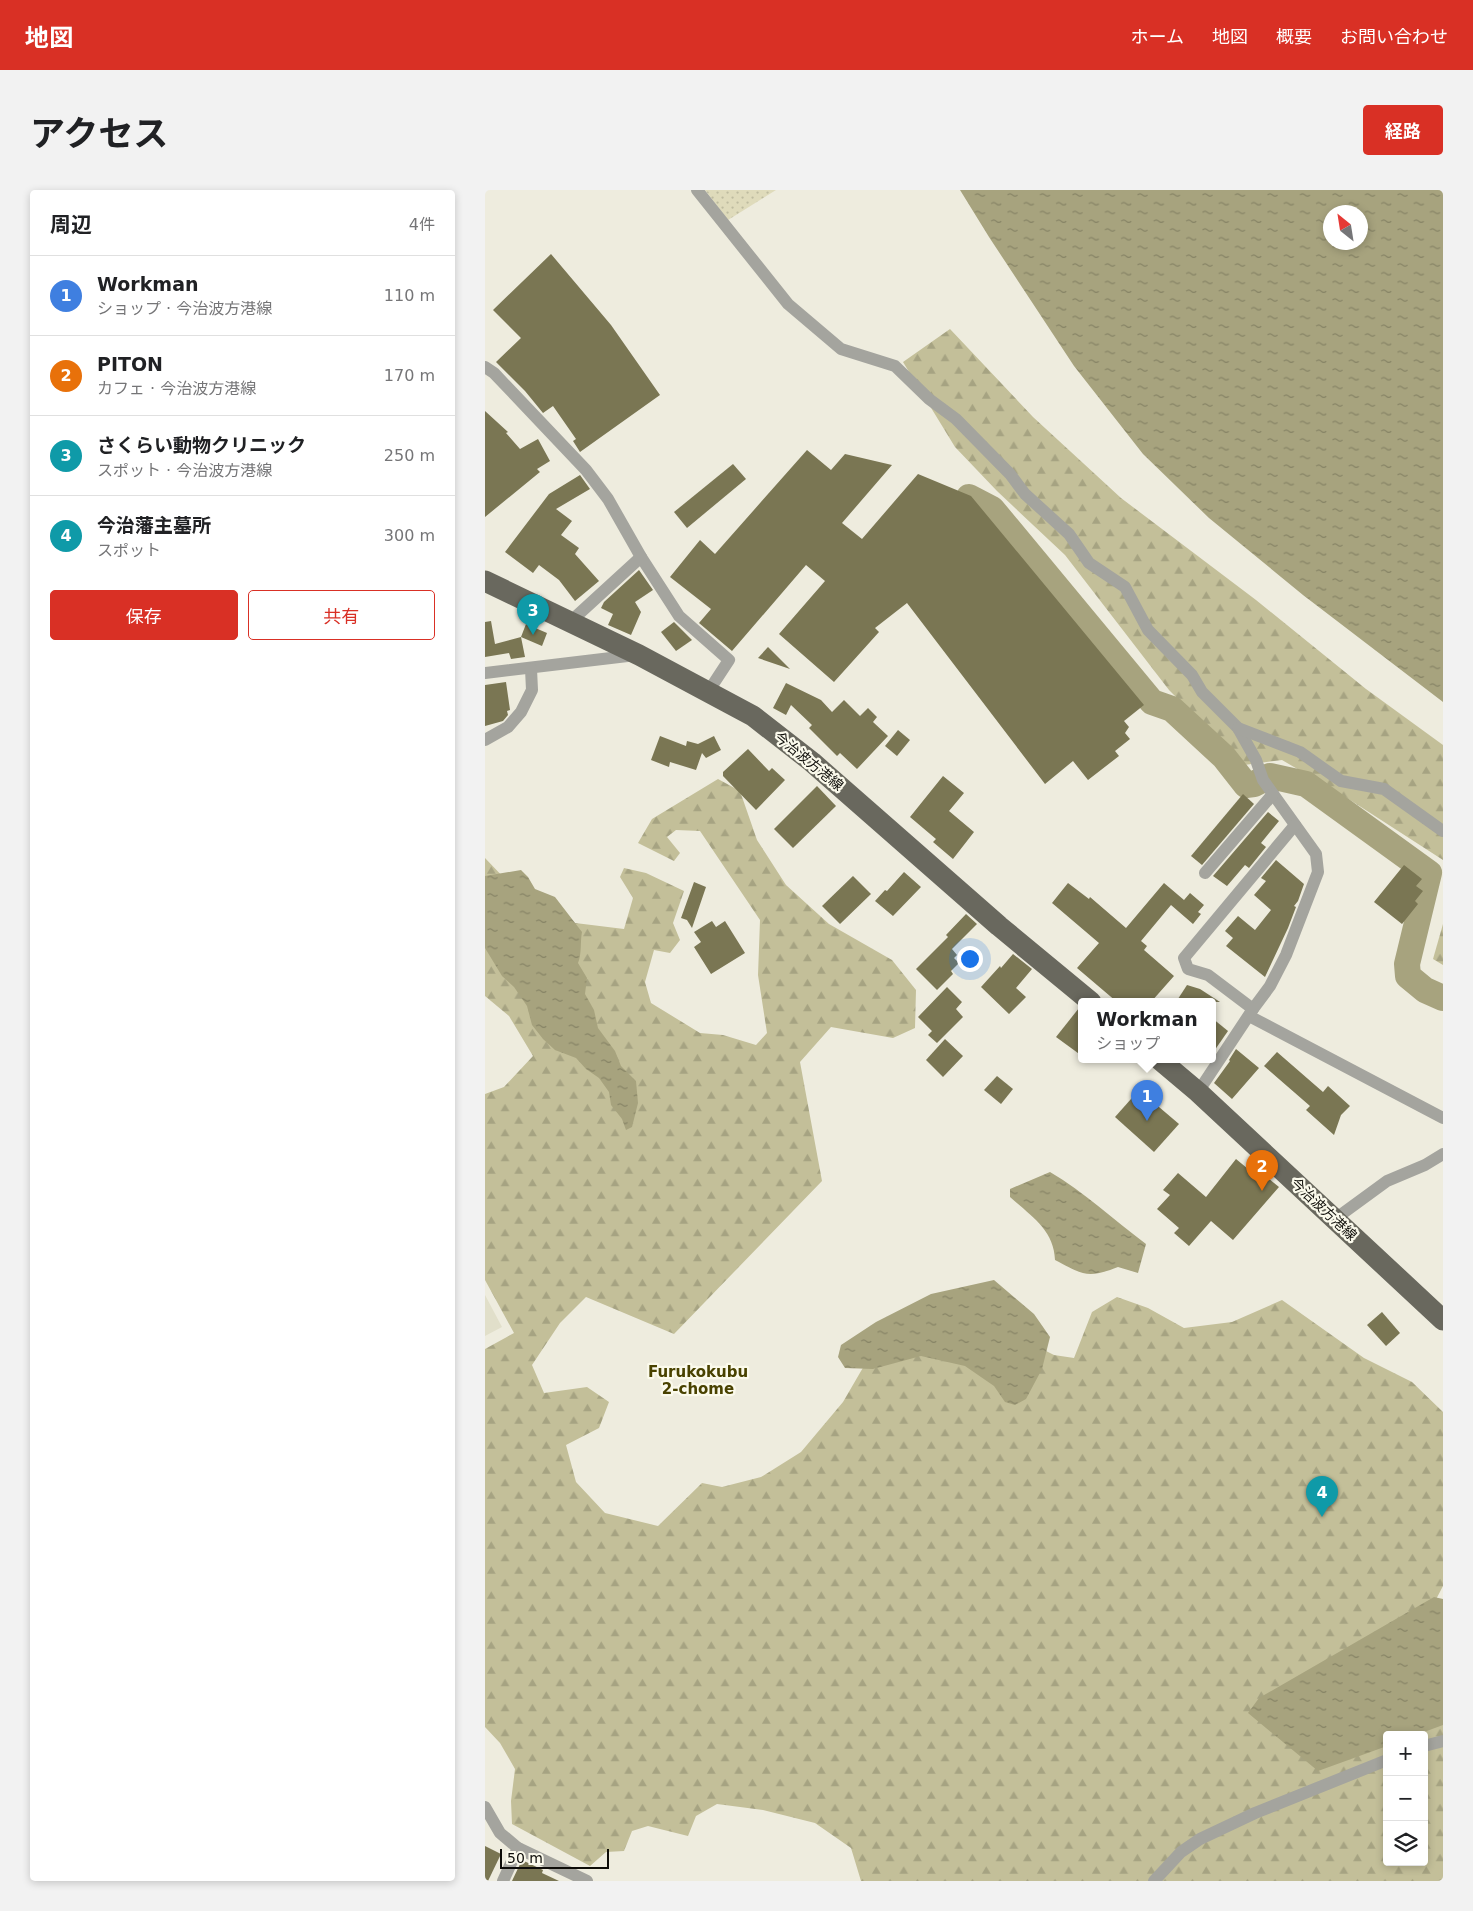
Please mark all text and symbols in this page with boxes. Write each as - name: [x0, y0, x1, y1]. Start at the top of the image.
- text: 地図: [25, 24, 73, 52]
- text: ホーム: [1131, 26, 1184, 47]
- text: 地図: [1212, 26, 1248, 47]
- text: 概要: [1276, 26, 1312, 47]
- text: お問い合わせ: [1340, 26, 1448, 47]
- button: 経路: [1363, 105, 1443, 155]
- text: アクセス: [30, 114, 168, 154]
- north arrow: [1323, 205, 1368, 250]
- text: 周辺: [50, 213, 92, 237]
- text: 4件: [409, 215, 435, 234]
- text: Workman: [97, 273, 199, 295]
- text: 1: [60, 286, 72, 305]
- text: 110 m: [384, 286, 435, 305]
- text: ショップ · 今治波方港線: [97, 299, 272, 318]
- text: PITON: [97, 353, 163, 375]
- text: 2: [60, 366, 72, 385]
- text: 170 m: [384, 366, 435, 385]
- text: カフェ · 今治波方港線: [97, 379, 256, 398]
- text: さくらい動物クリニック: [97, 434, 306, 456]
- text: 3: [60, 446, 72, 465]
- text: 250 m: [384, 446, 435, 465]
- text: スポット · 今治波方港線: [97, 461, 272, 480]
- text: 今治藩主墓所: [97, 514, 211, 536]
- text: 4: [60, 526, 72, 545]
- text: 300 m: [384, 526, 435, 545]
- text: スポット: [97, 541, 161, 560]
- button: 保存: [50, 590, 238, 640]
- button: 共有: [248, 590, 435, 640]
- pin: 3: [517, 594, 549, 635]
- street label: 今治波方港線: [771, 728, 847, 794]
- your location: [957, 946, 983, 972]
- popup: [1078, 998, 1216, 1063]
- text: Workman: [1096, 1008, 1198, 1030]
- text: ショップ: [1096, 1034, 1160, 1053]
- pin: 1: [1131, 1080, 1163, 1121]
- pin: 2: [1246, 1150, 1278, 1191]
- street label: 今治波方港線: [1288, 1175, 1360, 1243]
- district label: Furukokubu 2-chome: [648, 1363, 748, 1398]
- pin: 4: [1306, 1476, 1338, 1517]
- map controls: [1383, 1731, 1428, 1866]
- button: +: [1383, 1731, 1428, 1776]
- button: −: [1383, 1776, 1428, 1821]
- button: layers: [1383, 1821, 1428, 1866]
- scale bar: [500, 1846, 609, 1869]
- text: 50 m: [507, 1850, 543, 1866]

